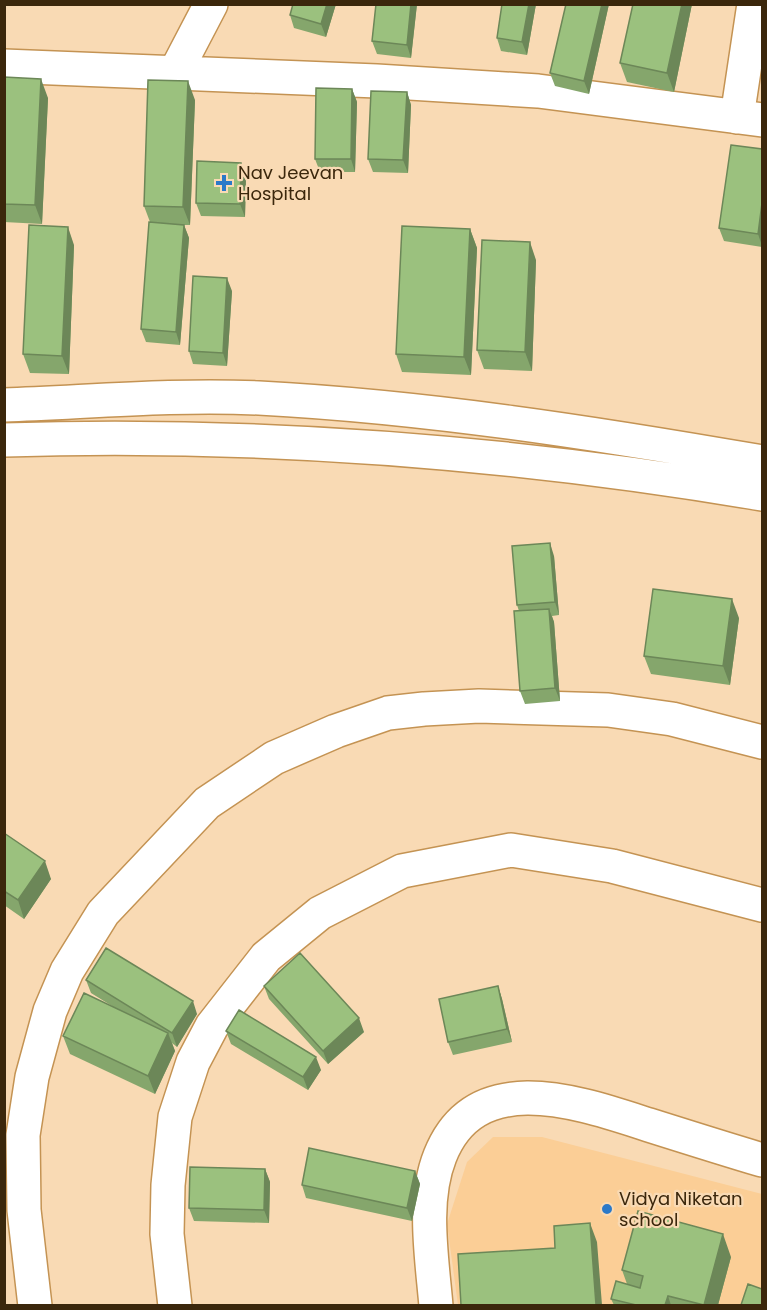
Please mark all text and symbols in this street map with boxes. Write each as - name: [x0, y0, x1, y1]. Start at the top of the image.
- place label: Nav Jeevan Hospital: [238, 160, 343, 206]
- marker: Nav Jeevan Hospital: [215, 174, 233, 192]
- place label: Vidya Niketan school: [619, 1186, 743, 1232]
- marker: Vidya Niketan school: [600, 1202, 614, 1216]

